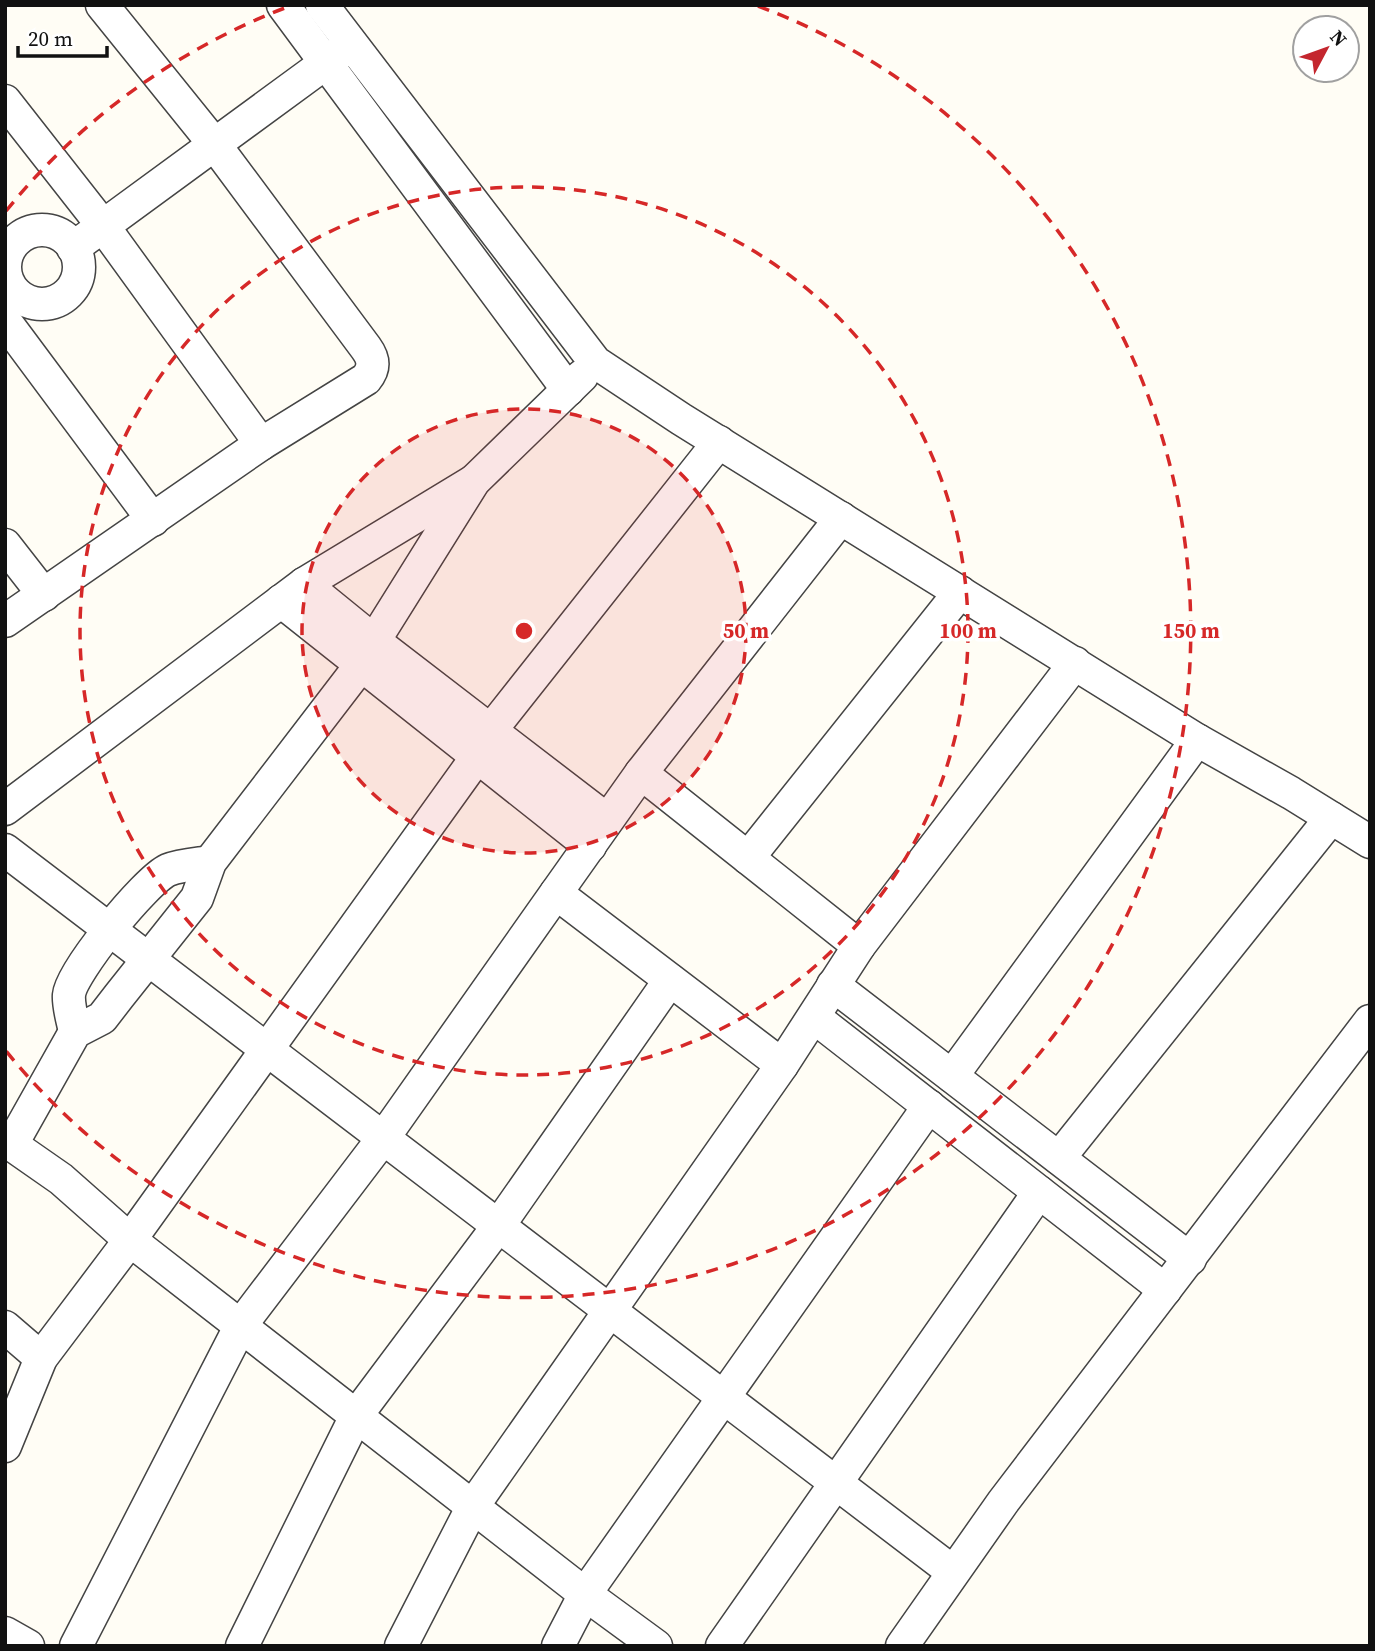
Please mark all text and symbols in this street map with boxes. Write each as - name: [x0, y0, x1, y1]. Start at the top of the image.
- scale bar: [18, 14, 107, 58]
- north arrow: [1291, 14, 1361, 84]
- text: 20 m: [28, 24, 73, 53]
- text: N: [1324, 24, 1353, 52]
- text: 50 m: [723, 616, 769, 645]
- text: 100 m: [939, 616, 997, 645]
- text: 150 m: [1162, 616, 1220, 645]
- centre of rings: [512, 619, 536, 643]

